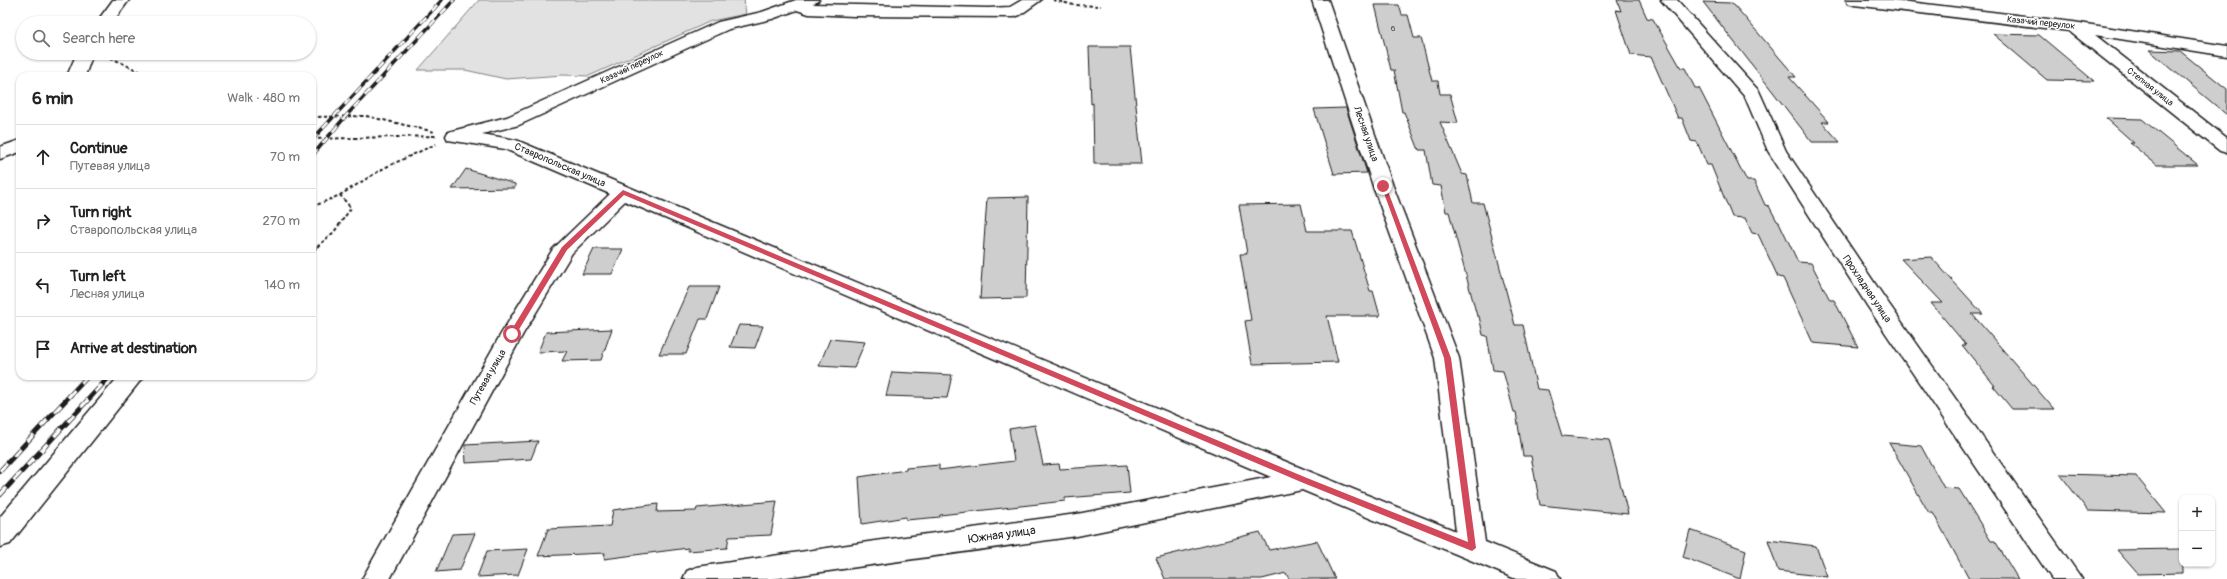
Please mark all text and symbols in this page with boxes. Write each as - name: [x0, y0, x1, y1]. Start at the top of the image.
- street label: Казачий переулок: [2006, 14, 2076, 32]
- search box: [16, 16, 316, 60]
- house number: 6: [1391, 24, 1396, 33]
- icon: search: [30, 27, 52, 49]
- text: Search here: [62, 29, 135, 48]
- street label: Казачий переулок: [599, 47, 666, 86]
- street label: Степная улица: [2124, 65, 2176, 109]
- text: 6 min: [32, 88, 73, 109]
- text: Walk · 480 m: [227, 90, 300, 106]
- street label: Лесная улица: [1351, 104, 1381, 163]
- text: Continue: [70, 139, 128, 158]
- street label: Ставропольская улица: [513, 140, 608, 190]
- icon: ahead: [32, 146, 54, 168]
- text: 70 m: [270, 149, 300, 165]
- text: Путевая улица: [70, 158, 150, 174]
- route end: [1374, 177, 1392, 195]
- text: Turn right: [70, 203, 131, 222]
- icon: right: [32, 210, 54, 232]
- text: 270 m: [263, 213, 300, 229]
- text: Ставропольская улица: [70, 222, 197, 238]
- street label: Прохладная улица: [1840, 253, 1894, 325]
- text: Turn left: [70, 267, 126, 286]
- icon: left: [32, 274, 54, 296]
- text: 140 m: [264, 277, 300, 293]
- text: Лесная улица: [70, 286, 145, 302]
- route start: [503, 325, 521, 343]
- icon: arrive: [32, 338, 54, 360]
- text: Arrive at destination: [70, 339, 197, 358]
- street label: Путевая улица: [467, 347, 509, 407]
- map controls: [2179, 495, 2215, 567]
- button: +: [2179, 495, 2215, 531]
- street label: Южная улица: [967, 523, 1037, 547]
- button: −: [2179, 531, 2215, 567]

